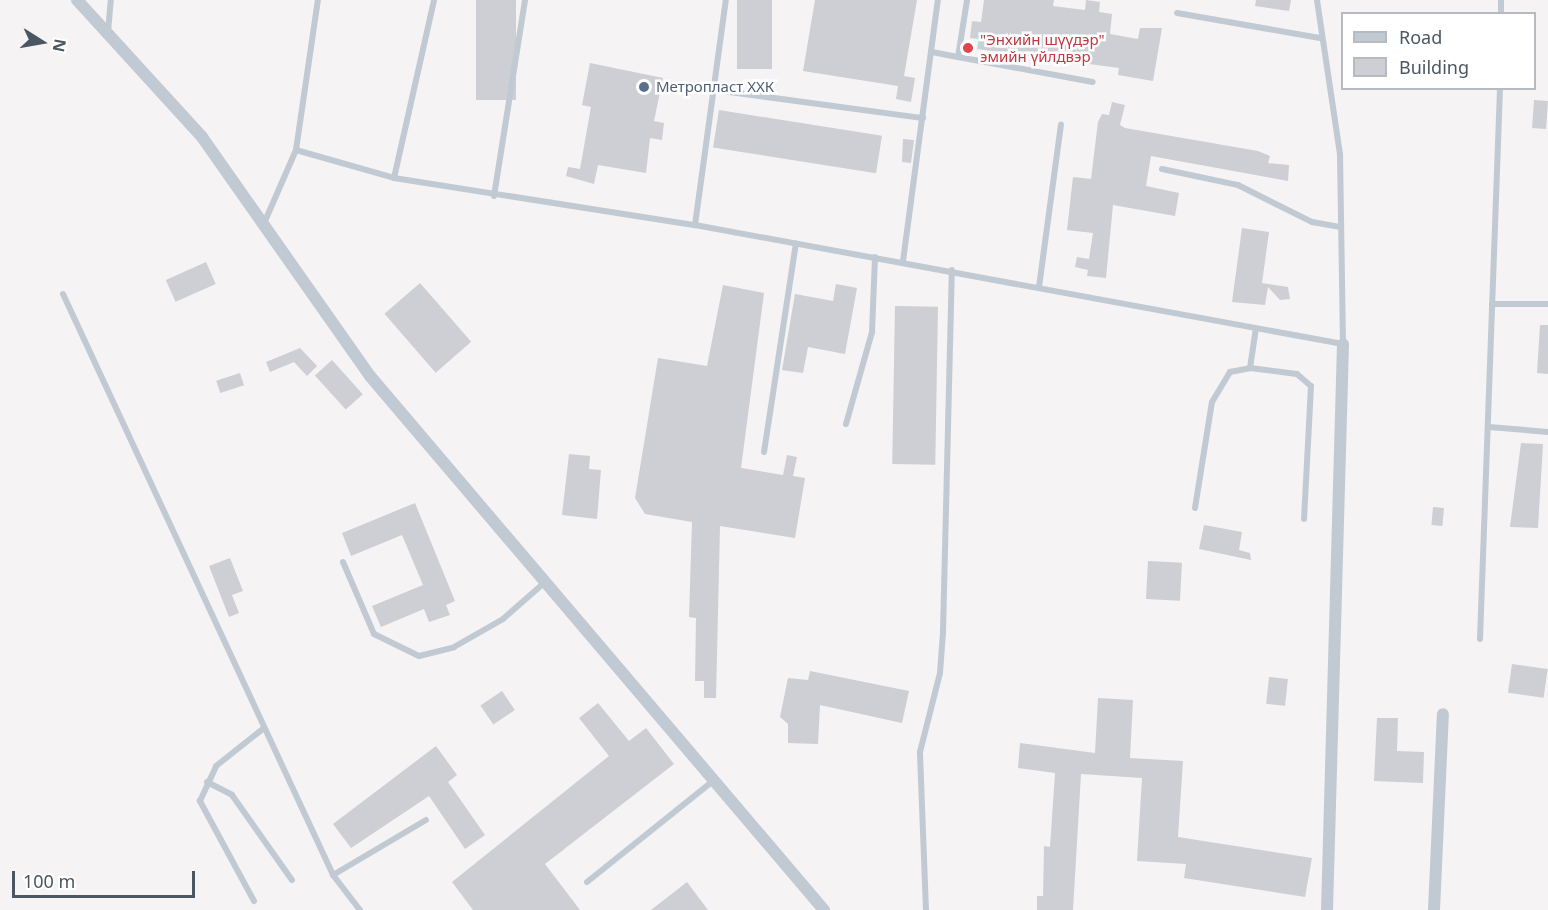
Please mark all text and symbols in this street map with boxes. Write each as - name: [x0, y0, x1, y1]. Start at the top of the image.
- north arrow: [12, 12, 72, 72]
- legend: [1341, 12, 1536, 90]
- text: Road: [1399, 25, 1442, 49]
- place label: "Энхийн шүүдэр" эмийн үйлдвэр: [980, 30, 1105, 65]
- text: N: [48, 37, 72, 54]
- marker: "Энхийн шүүдэр" эмийн үйлдвэр: [961, 41, 975, 55]
- text: Building: [1399, 55, 1469, 79]
- place label: Метропласт ХХК: [656, 78, 774, 96]
- marker: Метропласт ХХК: [637, 80, 651, 94]
- scale bar: [15, 859, 198, 897]
- text: 100 m: [23, 869, 75, 893]

